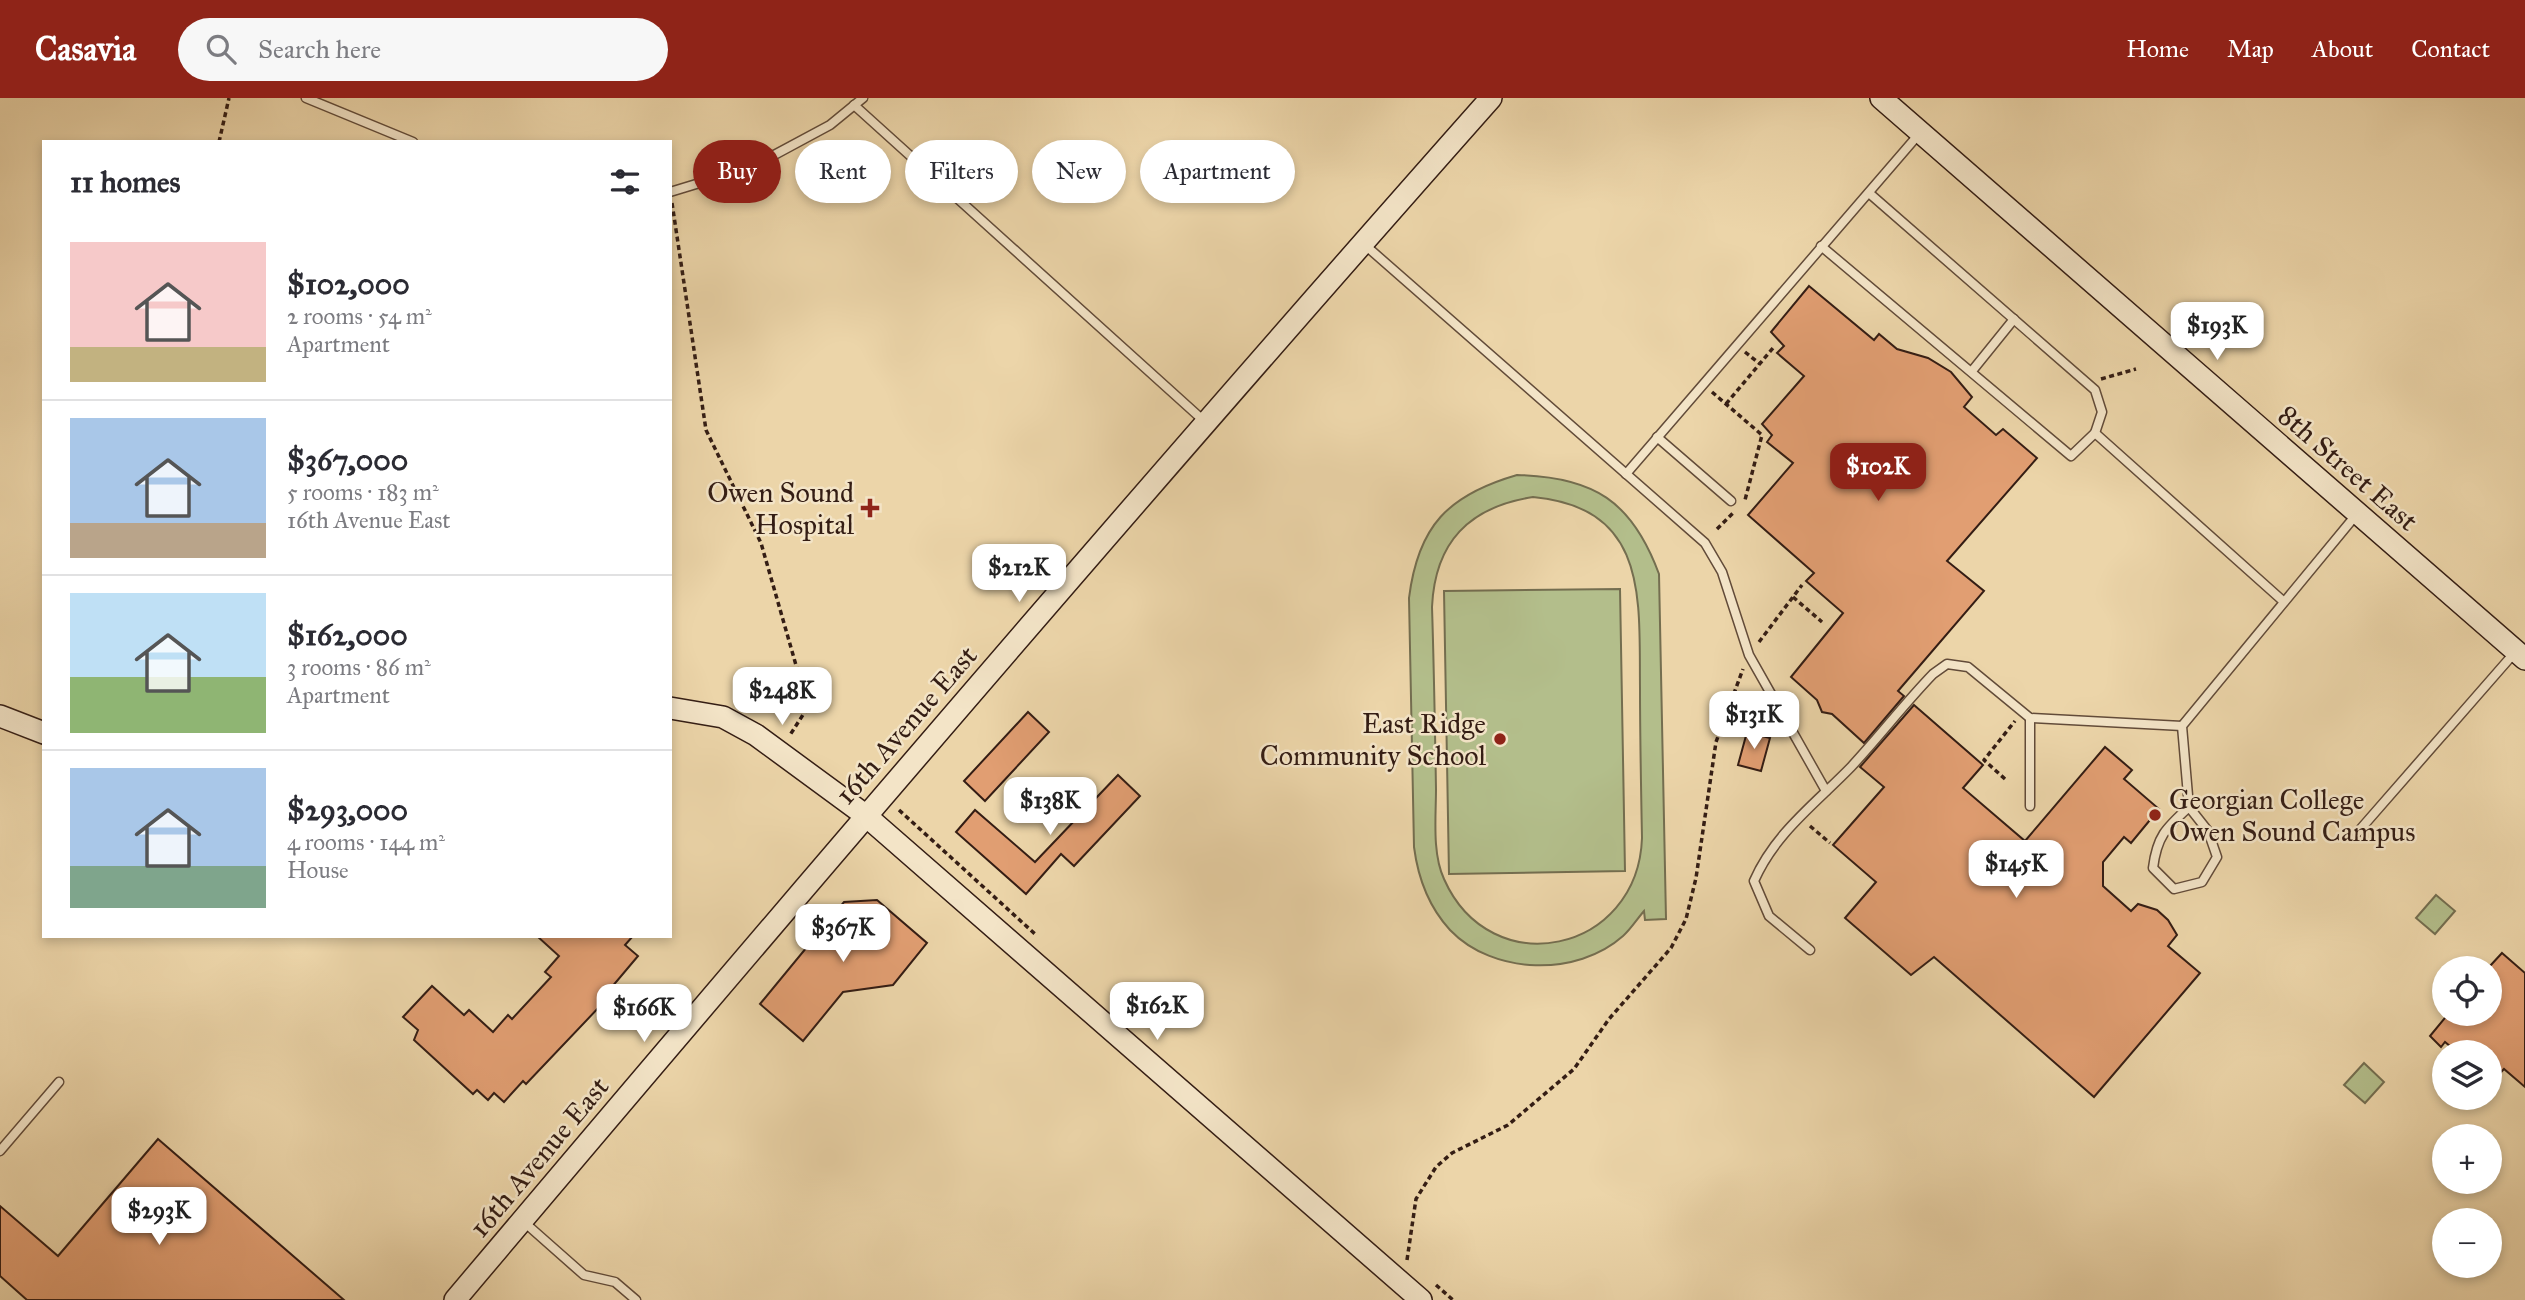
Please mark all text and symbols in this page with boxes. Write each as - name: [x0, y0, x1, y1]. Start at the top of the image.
- search box: [178, 18, 668, 81]
- text: Casavia: [35, 29, 136, 69]
- icon: search: [202, 30, 240, 68]
- text: Search here: [258, 33, 381, 65]
- text: Home: [2126, 34, 2189, 64]
- text: Map: [2227, 34, 2274, 64]
- text: About: [2312, 34, 2373, 64]
- text: Contact: [2411, 34, 2490, 64]
- chip: Buy: [693, 140, 781, 203]
- chip: Rent: [795, 140, 891, 203]
- chip: Filters: [905, 140, 1018, 203]
- chip: New: [1032, 140, 1126, 203]
- chip: Apartment: [1140, 140, 1295, 203]
- icon: filters: [606, 163, 644, 201]
- text: 11 homes: [70, 164, 181, 200]
- text: $102,000: [287, 266, 410, 302]
- icon: home: [126, 270, 210, 354]
- text: 2 rooms · 54 m²: [287, 302, 432, 330]
- pin: $193K: [2168, 302, 2266, 362]
- text: $193K: [2187, 311, 2247, 339]
- text: Apartment: [287, 330, 390, 358]
- street label: 8th Street East: [2271, 398, 2425, 538]
- text: $367,000: [287, 442, 408, 478]
- pin: $102K: [1829, 444, 1927, 503]
- icon: home: [126, 446, 210, 530]
- text: $102K: [1846, 452, 1910, 480]
- place label: Owen Sound Hospital: [707, 475, 854, 542]
- text: 5 rooms · 183 m²: [287, 478, 439, 506]
- marker: Owen Sound Hospital: [860, 498, 880, 518]
- text: 16th Avenue East: [287, 506, 450, 534]
- pin: $212K: [970, 545, 1068, 604]
- text: $212K: [988, 553, 1050, 581]
- text: $162,000: [287, 617, 408, 653]
- icon: home: [126, 621, 210, 705]
- street label: 16th Avenue East: [828, 638, 985, 812]
- text: 3 rooms · 86 m²: [287, 653, 431, 681]
- pin: $248K: [733, 668, 831, 727]
- text: $248K: [749, 676, 815, 704]
- text: Apartment: [287, 681, 390, 709]
- pin: $131K: [1705, 692, 1803, 751]
- text: $131K: [1725, 700, 1783, 728]
- place label: East Ridge Community School: [1260, 706, 1486, 773]
- marker: East Ridge Community School: [1492, 731, 1508, 747]
- pin: $138K: [1001, 778, 1099, 837]
- place label: Georgian College Owen Sound Campus: [2169, 782, 2415, 849]
- text: $138K: [1020, 786, 1080, 814]
- text: $293,000: [287, 792, 408, 828]
- icon: home: [126, 796, 210, 880]
- marker: Georgian College Owen Sound Campus: [2147, 807, 2163, 823]
- text: 4 rooms · 144 m²: [287, 828, 445, 856]
- pin: $145K: [1967, 840, 2065, 900]
- text: $145K: [1985, 849, 2047, 877]
- text: House: [287, 856, 349, 884]
- pin: $367K: [794, 904, 892, 964]
- text: $367K: [811, 913, 875, 941]
- map controls: [2432, 956, 2502, 1278]
- button: locate: [2432, 956, 2502, 1026]
- pin: $162K: [1108, 982, 1206, 1042]
- pin: $166K: [595, 984, 693, 1044]
- text: $162K: [1126, 991, 1188, 1019]
- text: $166K: [613, 993, 675, 1021]
- button: layers: [2432, 1040, 2502, 1110]
- street label: 16th Avenue East: [462, 1069, 616, 1244]
- button: +: [2432, 1124, 2502, 1194]
- pin: $293K: [110, 1188, 208, 1247]
- text: $293K: [127, 1196, 191, 1224]
- button: −: [2432, 1208, 2502, 1278]

